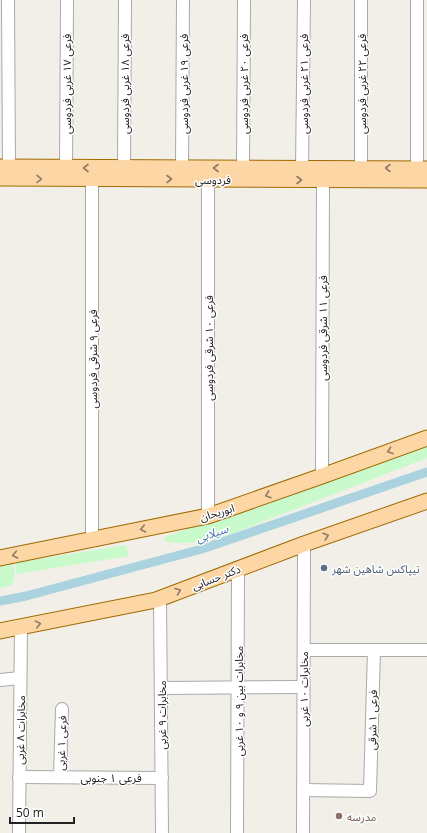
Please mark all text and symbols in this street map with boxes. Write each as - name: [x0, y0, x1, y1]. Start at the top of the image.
- street label: فرعی ۱۷ غربی فردوسی: [59, 34, 74, 134]
- street label: فرعی ۱۸ غربی فردوسی: [117, 34, 132, 134]
- street label: فرعی ۱۹ غربی فردوسی: [176, 34, 191, 134]
- street label: فرعی ۲۰ غربی فردوسی: [236, 34, 251, 134]
- street label: فرعی ۲۱ غربی فردوسی: [296, 34, 311, 134]
- street label: فرعی ۲۲ غربی فردوسی: [354, 34, 369, 134]
- one-way arrow: [83, 164, 89, 172]
- one-way arrow: [213, 164, 219, 172]
- one-way arrow: [385, 164, 391, 172]
- street label: فردوسی: [195, 172, 231, 187]
- one-way arrow: [36, 175, 42, 183]
- one-way arrow: [166, 175, 172, 183]
- one-way arrow: [296, 176, 302, 184]
- street label: فرعی ۱۱ شرقی فردوسی: [315, 275, 330, 381]
- street label: فرعی ۱۰ شرقی فردوسی: [201, 295, 216, 401]
- street label: فرعی ۹ شرقی فردوسی: [85, 309, 100, 409]
- one-way arrow: [387, 447, 394, 455]
- one-way arrow: [265, 490, 272, 499]
- street label: ابوریحان: [198, 500, 236, 524]
- water label: سیلابی: [194, 520, 231, 546]
- one-way arrow: [140, 525, 146, 533]
- one-way arrow: [323, 533, 330, 541]
- one-way arrow: [12, 551, 19, 559]
- street label: دکتر حسابی: [189, 561, 243, 593]
- place label: تیپاکس شاهین شهر: [331, 561, 420, 577]
- marker: تیپاکس شاهین شهر: [319, 563, 329, 573]
- one-way arrow: [175, 588, 182, 596]
- one-way arrow: [35, 620, 41, 628]
- street label: مخابرات بین ۹ و ۱۰ غربی: [231, 646, 246, 756]
- street label: مخابرات ۱۰ غربی: [296, 651, 311, 727]
- street label: مخابرات ۹ غربی: [154, 680, 169, 750]
- street label: فرعی ۱ شرقی: [364, 690, 380, 750]
- street label: مخابرات ۸ غربی: [12, 695, 28, 765]
- street label: فرعی ۱ غربی: [53, 715, 69, 771]
- street label: فرعی ۱ جنوبی: [80, 770, 142, 785]
- scale bar: [10, 799, 74, 825]
- text: 50 m: [16, 804, 44, 821]
- place label: مدرسه: [347, 809, 377, 824]
- marker: مدرسه: [334, 811, 344, 821]

